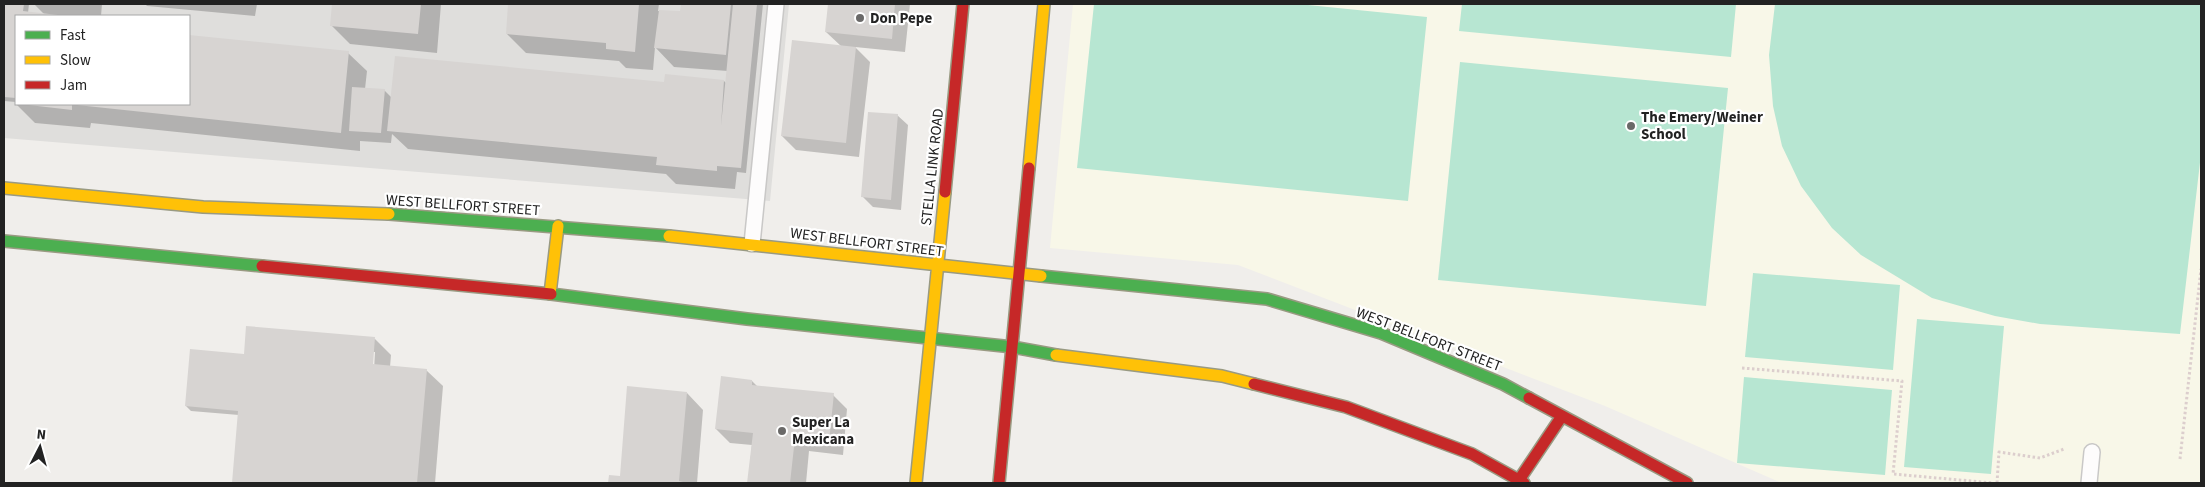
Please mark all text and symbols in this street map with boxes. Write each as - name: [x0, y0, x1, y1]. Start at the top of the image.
- place label: Don Pepe: [870, 8, 932, 29]
- marker: Don Pepe: [854, 12, 866, 24]
- legend: [15, 15, 190, 105]
- text: Fast: [60, 25, 86, 46]
- text: Slow: [60, 50, 91, 71]
- text: Jam: [60, 75, 87, 96]
- street label: STELLA LINK ROAD: [916, 107, 949, 227]
- place label: The Emery/Weiner School: [1641, 107, 1763, 145]
- marker: The Emery/Weiner School: [1625, 120, 1637, 132]
- street label: WEST BELLFORT STREET: [385, 190, 541, 221]
- street label: WEST BELLFORT STREET: [789, 223, 945, 262]
- street label: WEST BELLFORT STREET: [1353, 302, 1505, 377]
- place label: Super La Mexicana: [792, 412, 854, 450]
- north arrow: [15, 422, 65, 472]
- text: N: [36, 425, 47, 445]
- marker: Super La Mexicana: [776, 425, 788, 437]

